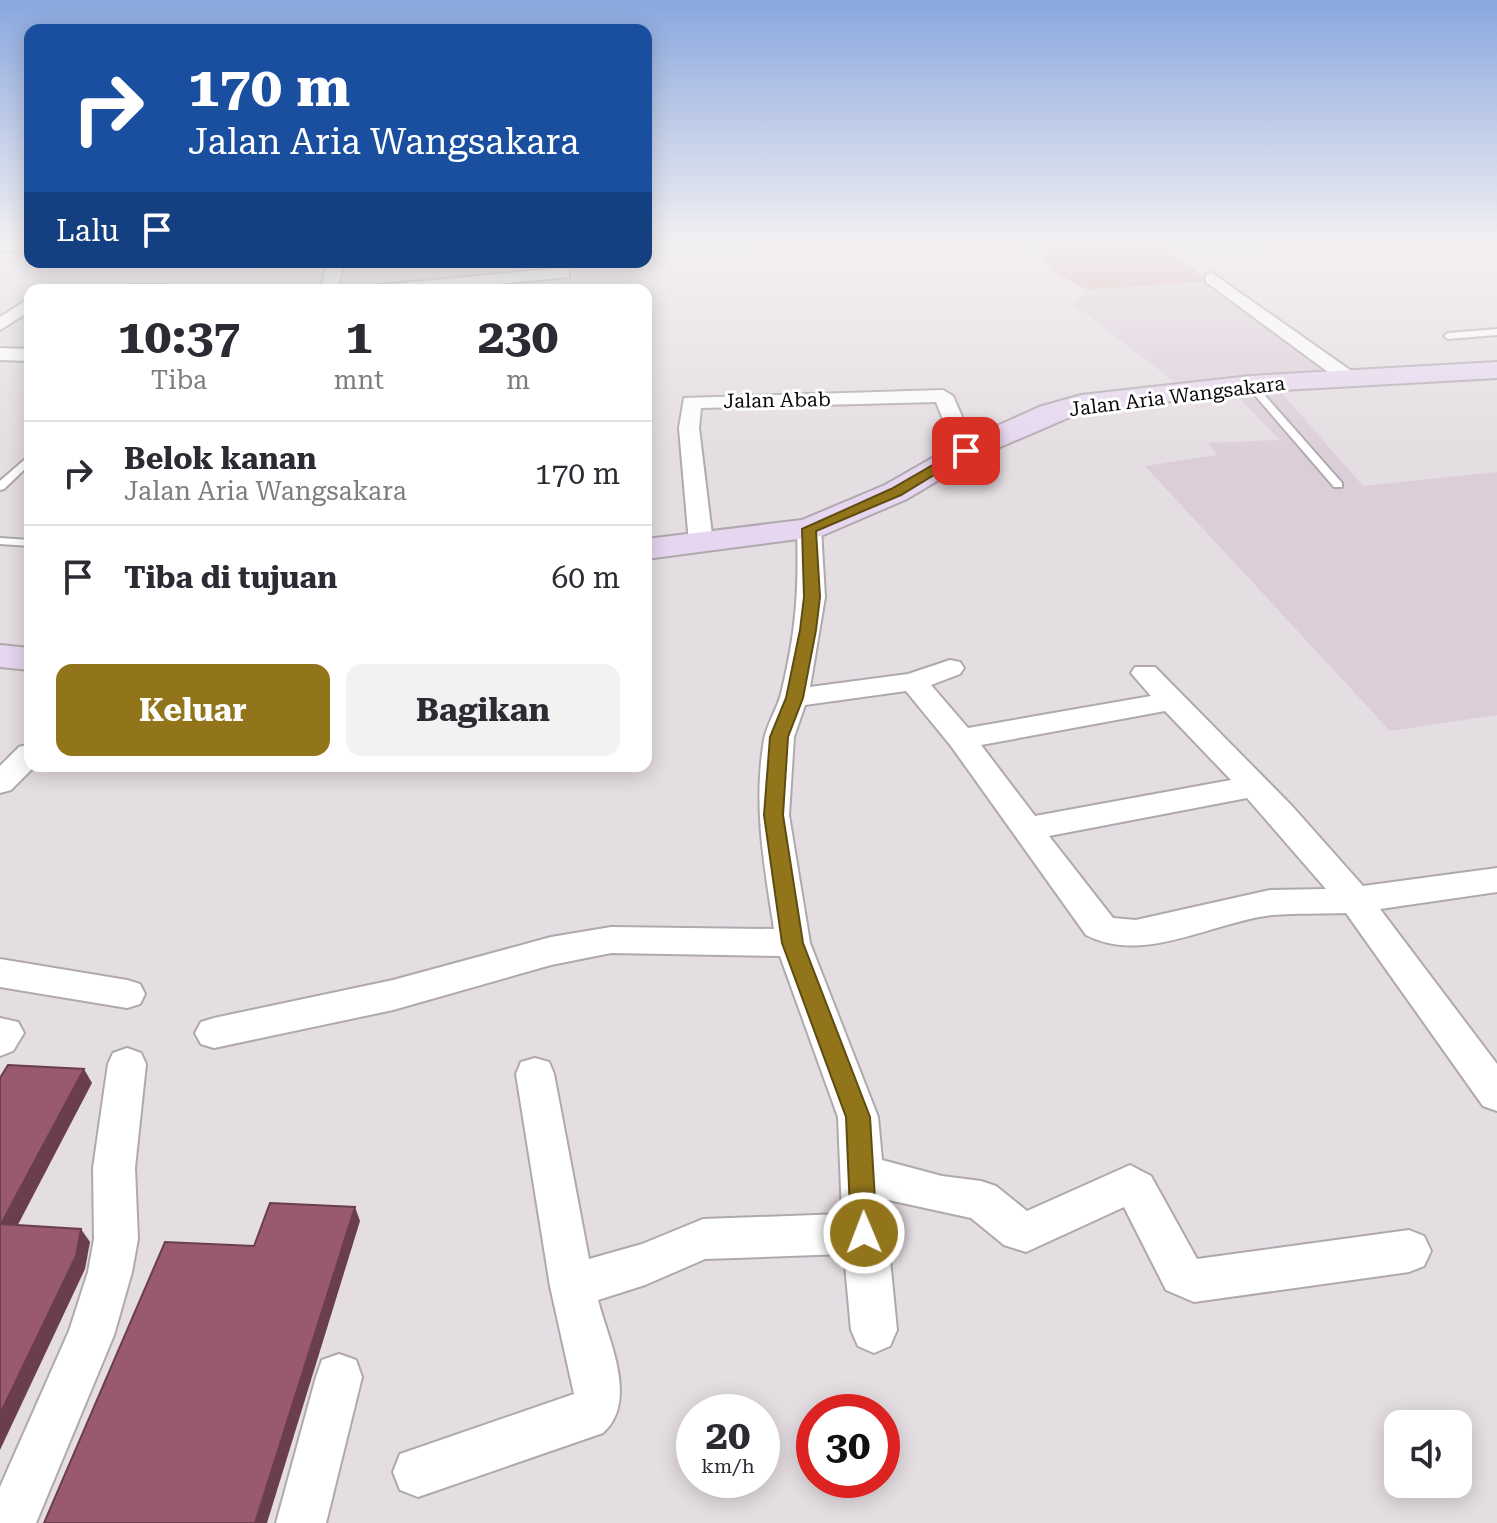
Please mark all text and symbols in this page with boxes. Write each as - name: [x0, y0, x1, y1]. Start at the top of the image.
- text: 170 m: [188, 54, 350, 120]
- icon: right: [56, 56, 160, 160]
- text: Jalan Aria Wangsakara: [188, 121, 579, 163]
- icon: arrive: [135, 208, 179, 252]
- text: Lalu: [56, 213, 119, 248]
- text: 10:37: [118, 309, 240, 365]
- text: 1: [346, 309, 372, 365]
- text: 230: [478, 309, 558, 365]
- text: Tiba: [151, 365, 207, 395]
- text: mnt: [334, 365, 384, 395]
- text: m: [506, 365, 530, 395]
- street label: Jalan Aria Wangsakara: [1068, 371, 1287, 421]
- street label: Jalan Abab: [723, 387, 831, 413]
- pin: [932, 417, 1000, 485]
- icon: arrive: [944, 429, 988, 473]
- text: Belok kanan: [124, 441, 317, 476]
- icon: right: [56, 451, 100, 495]
- text: 170 m: [535, 456, 620, 491]
- text: Jalan Aria Wangsakara: [124, 476, 407, 506]
- icon: arrive: [56, 555, 100, 599]
- text: Tiba di tujuan: [124, 560, 337, 595]
- text: 60 m: [551, 560, 620, 595]
- button: Keluar: [56, 664, 330, 756]
- button: Bagikan: [346, 664, 620, 756]
- position arrow: [822, 1191, 906, 1275]
- speed limit sign: 30: [796, 1394, 900, 1498]
- map controls: [1384, 1410, 1472, 1498]
- button: sound: [1384, 1410, 1472, 1498]
- text: 20: [706, 1412, 750, 1459]
- text: km/h: [701, 1454, 755, 1478]

